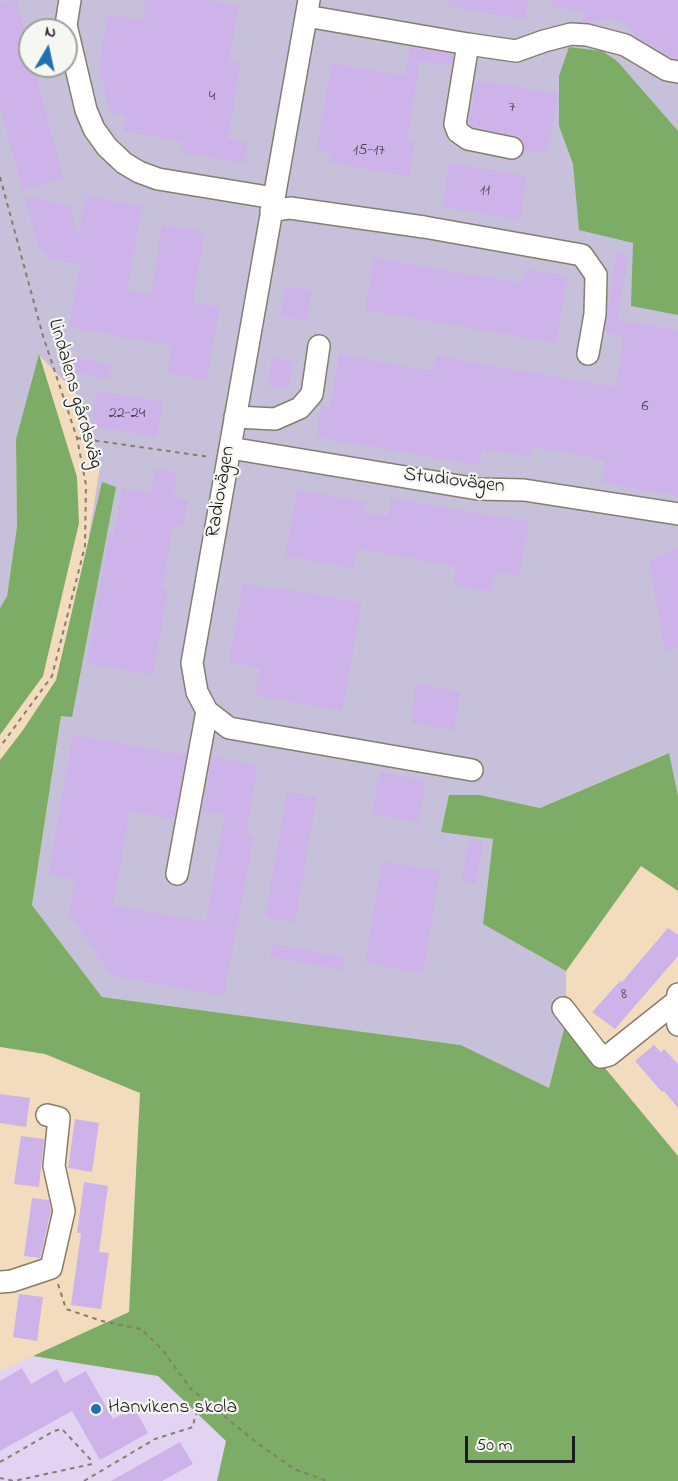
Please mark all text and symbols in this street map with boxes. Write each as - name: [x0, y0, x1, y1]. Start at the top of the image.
- north arrow: [18, 18, 78, 78]
- text: N: [43, 19, 58, 45]
- house number: 4: [209, 87, 215, 107]
- house number: 7: [509, 98, 515, 118]
- house number: 15-17: [353, 141, 385, 161]
- house number: 11: [480, 181, 490, 201]
- street label: Lindalens gårdsväg: [41, 316, 107, 472]
- house number: 6: [641, 397, 649, 417]
- house number: 22-24: [109, 404, 145, 424]
- street label: Radiovägen: [202, 444, 242, 540]
- street label: Studiovägen: [402, 464, 506, 500]
- house number: 8: [621, 985, 627, 1005]
- place label: Hanvikens skola: [108, 1397, 237, 1421]
- marker: Hanvikens skola: [89, 1402, 103, 1416]
- scale bar: [468, 1424, 578, 1462]
- text: 50 m: [476, 1433, 513, 1459]

